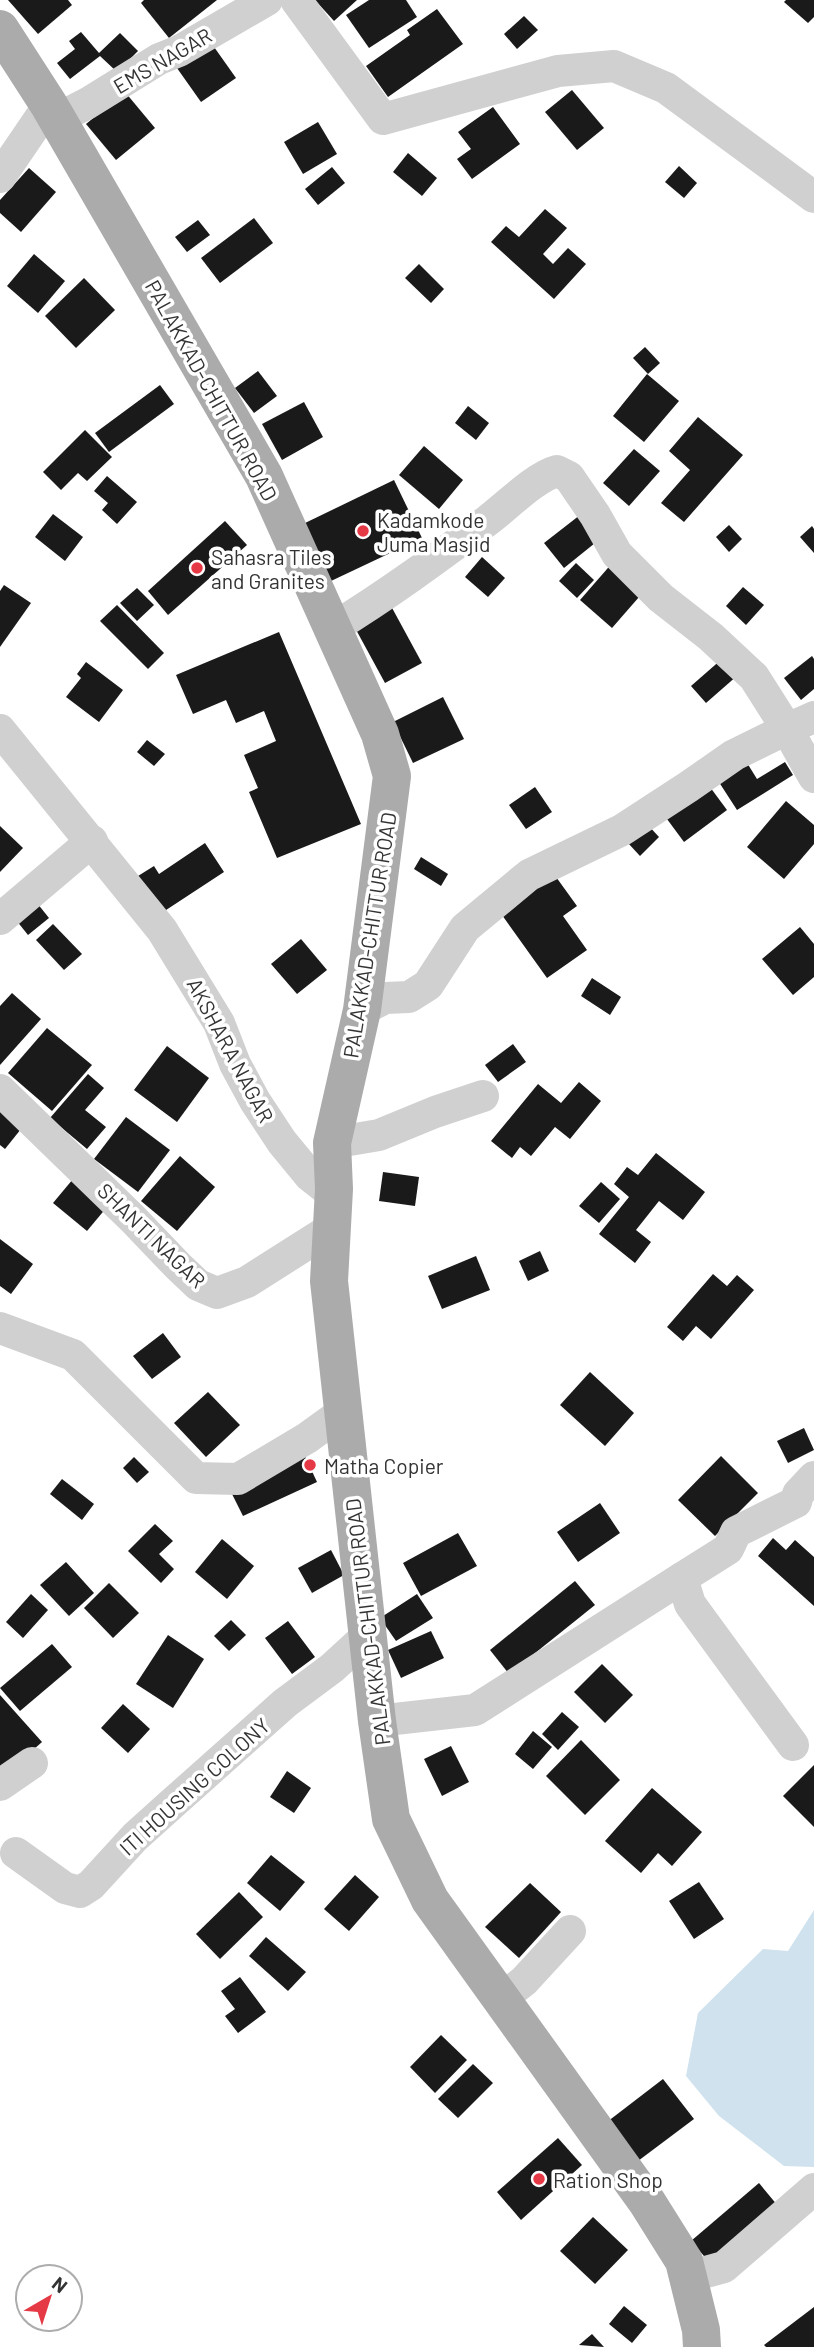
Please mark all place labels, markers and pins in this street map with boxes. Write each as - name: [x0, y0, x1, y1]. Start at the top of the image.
- place label: Kadamkode Juma Masjid: [377, 507, 490, 556]
- marker: Kadamkode Juma Masjid: [355, 523, 371, 539]
- place label: Sahasra Tiles and Granites: [211, 544, 332, 593]
- marker: Sahasra Tiles and Granites: [189, 560, 205, 576]
- place label: Matha Copier: [324, 1453, 444, 1478]
- marker: Matha Copier: [302, 1457, 318, 1473]
- place label: Ration Shop: [553, 2167, 663, 2192]
- marker: Ration Shop: [531, 2171, 547, 2187]

